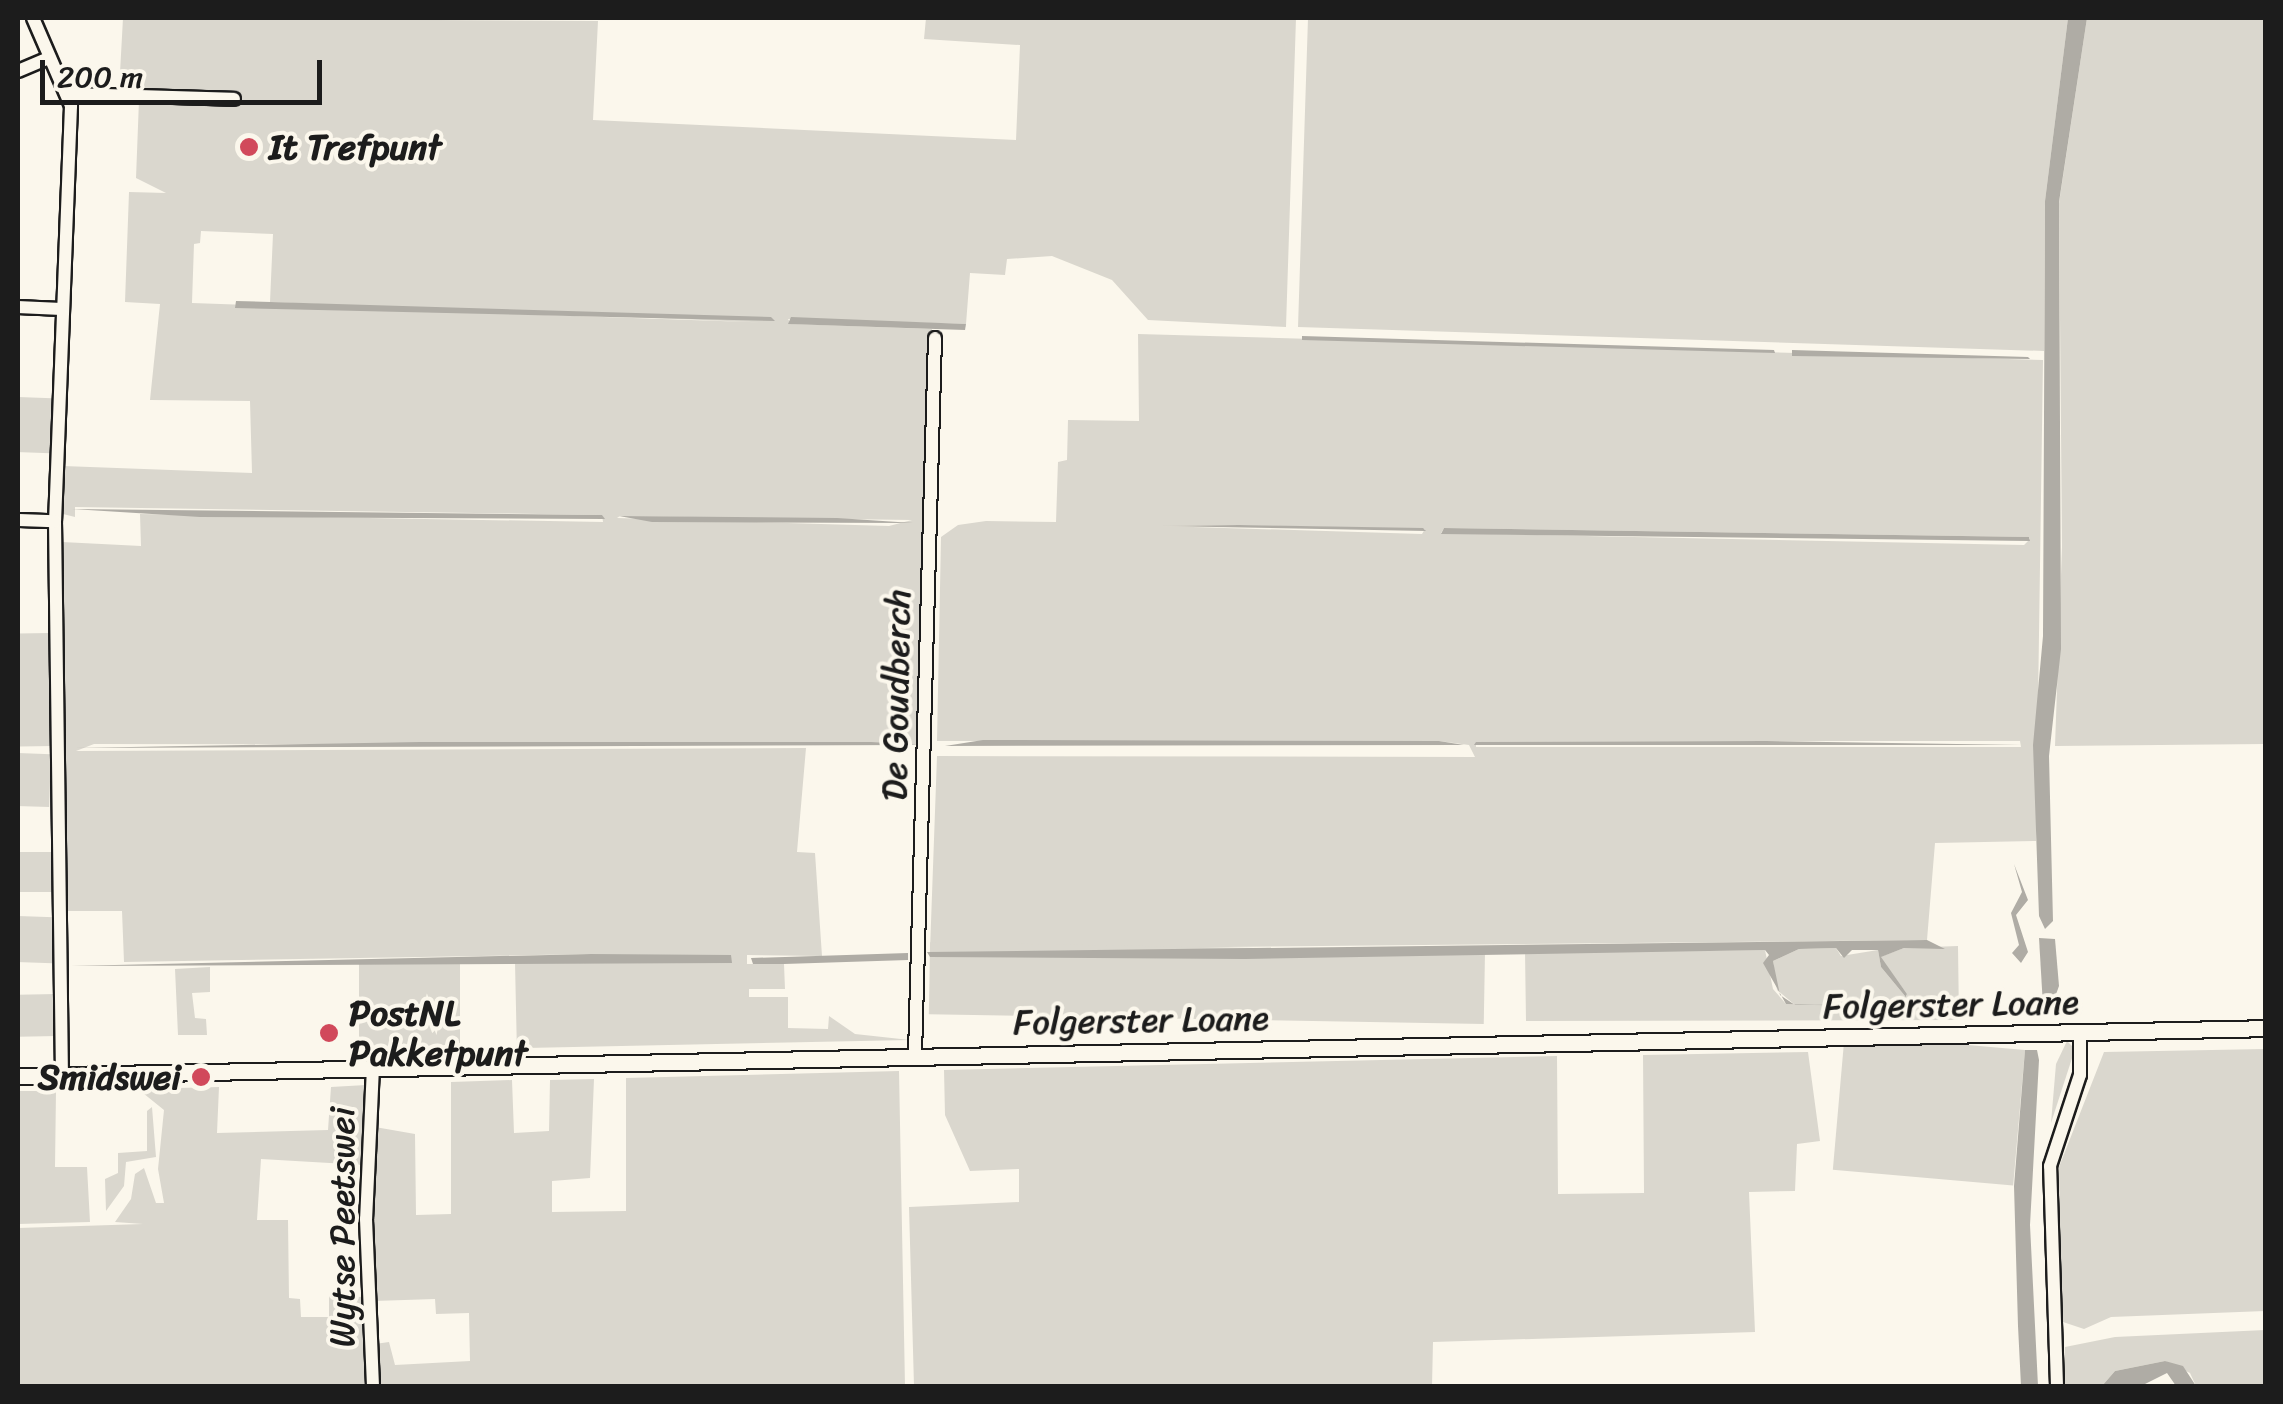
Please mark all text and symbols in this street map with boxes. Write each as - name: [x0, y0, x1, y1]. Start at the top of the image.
- scale bar: [45, 40, 328, 102]
- text: 200 m: [57, 50, 143, 104]
- place label: It Trefpunt: [269, 126, 442, 168]
- marker: It Trefpunt: [238, 136, 260, 158]
- street label: De Goudberch: [873, 589, 919, 801]
- street label: Folgerster Loane: [1823, 981, 2079, 1027]
- place label: PostNL Pakketpunt: [349, 992, 527, 1074]
- street label: Folgerster Loane: [1013, 997, 1269, 1043]
- marker: PostNL Pakketpunt: [318, 1022, 340, 1044]
- place label: Smidswei: [38, 1056, 181, 1098]
- marker: Smidswei: [190, 1066, 212, 1088]
- street label: Wytse Peetswei: [321, 1106, 363, 1348]

